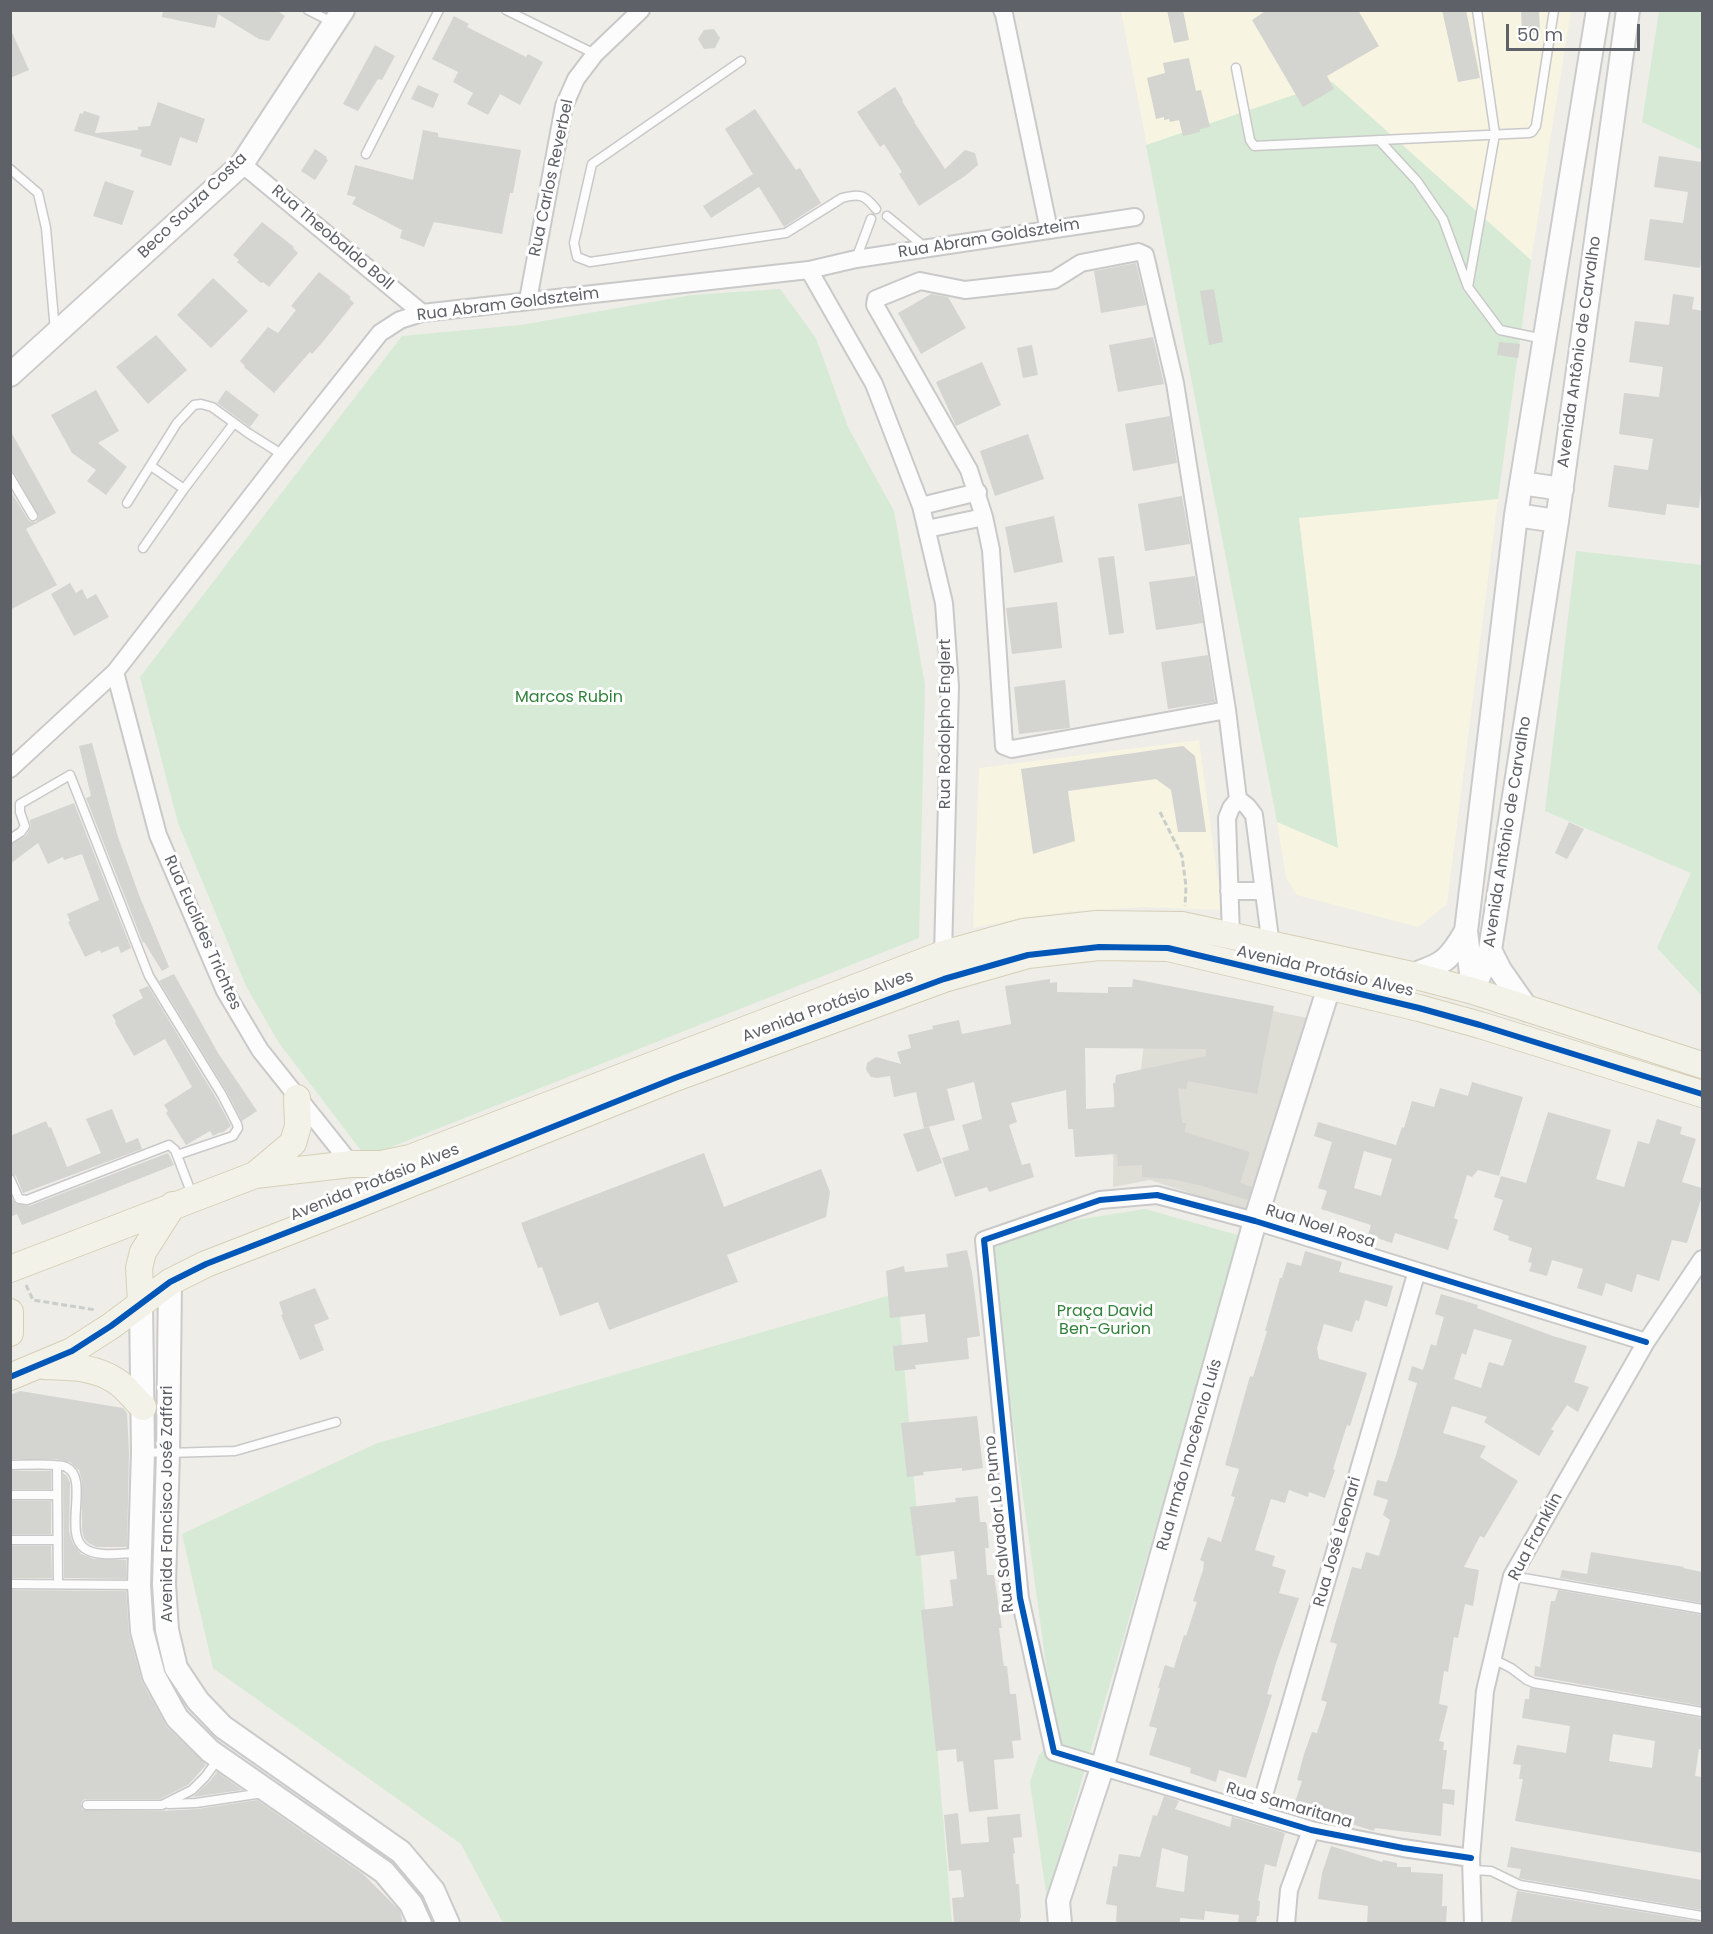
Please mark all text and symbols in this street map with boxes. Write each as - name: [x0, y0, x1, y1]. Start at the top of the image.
- scale bar: [1509, 12, 1642, 50]
- text: 50 m: [1517, 22, 1563, 47]
- street label: Rua Carlos Reverbel: [526, 98, 578, 258]
- street label: Beco Souza Costa: [135, 149, 251, 263]
- street label: Rua Theobaldo Boll: [267, 181, 397, 295]
- street label: Rua Abram Goldszteim: [897, 215, 1081, 263]
- street label: Avenida Antônio de Carvalho: [1554, 235, 1606, 469]
- street label: Rua Abram Goldszteim: [416, 284, 600, 326]
- street label: Rua Rodolpho Englert: [936, 639, 956, 809]
- park label: Marcos Rubin: [515, 688, 623, 708]
- street label: Avenida Antônio de Carvalho: [1480, 715, 1536, 949]
- street label: Rua Euclides Trichtes: [159, 853, 245, 1013]
- street label: Avenida Protásio Alves: [1235, 942, 1415, 1002]
- street label: Avenida Protásio Alves: [740, 967, 916, 1047]
- street label: Avenida Protásio Alves: [288, 1140, 462, 1226]
- street label: Rua Noel Rosa: [1263, 1201, 1377, 1253]
- park label: Praça David Ben-Gurion: [1057, 1302, 1153, 1340]
- street label: Rua Irmão Inocêncio Luís: [1153, 1357, 1227, 1553]
- street label: Avenida Fancisco José Zaffari: [158, 1385, 178, 1623]
- street label: Rua Salvador Lo Pumo: [981, 1435, 1019, 1613]
- street label: Rua José Leonari: [1310, 1475, 1366, 1609]
- street label: Rua Franklin: [1505, 1490, 1567, 1584]
- street label: Rua Samaritana: [1224, 1779, 1354, 1833]

